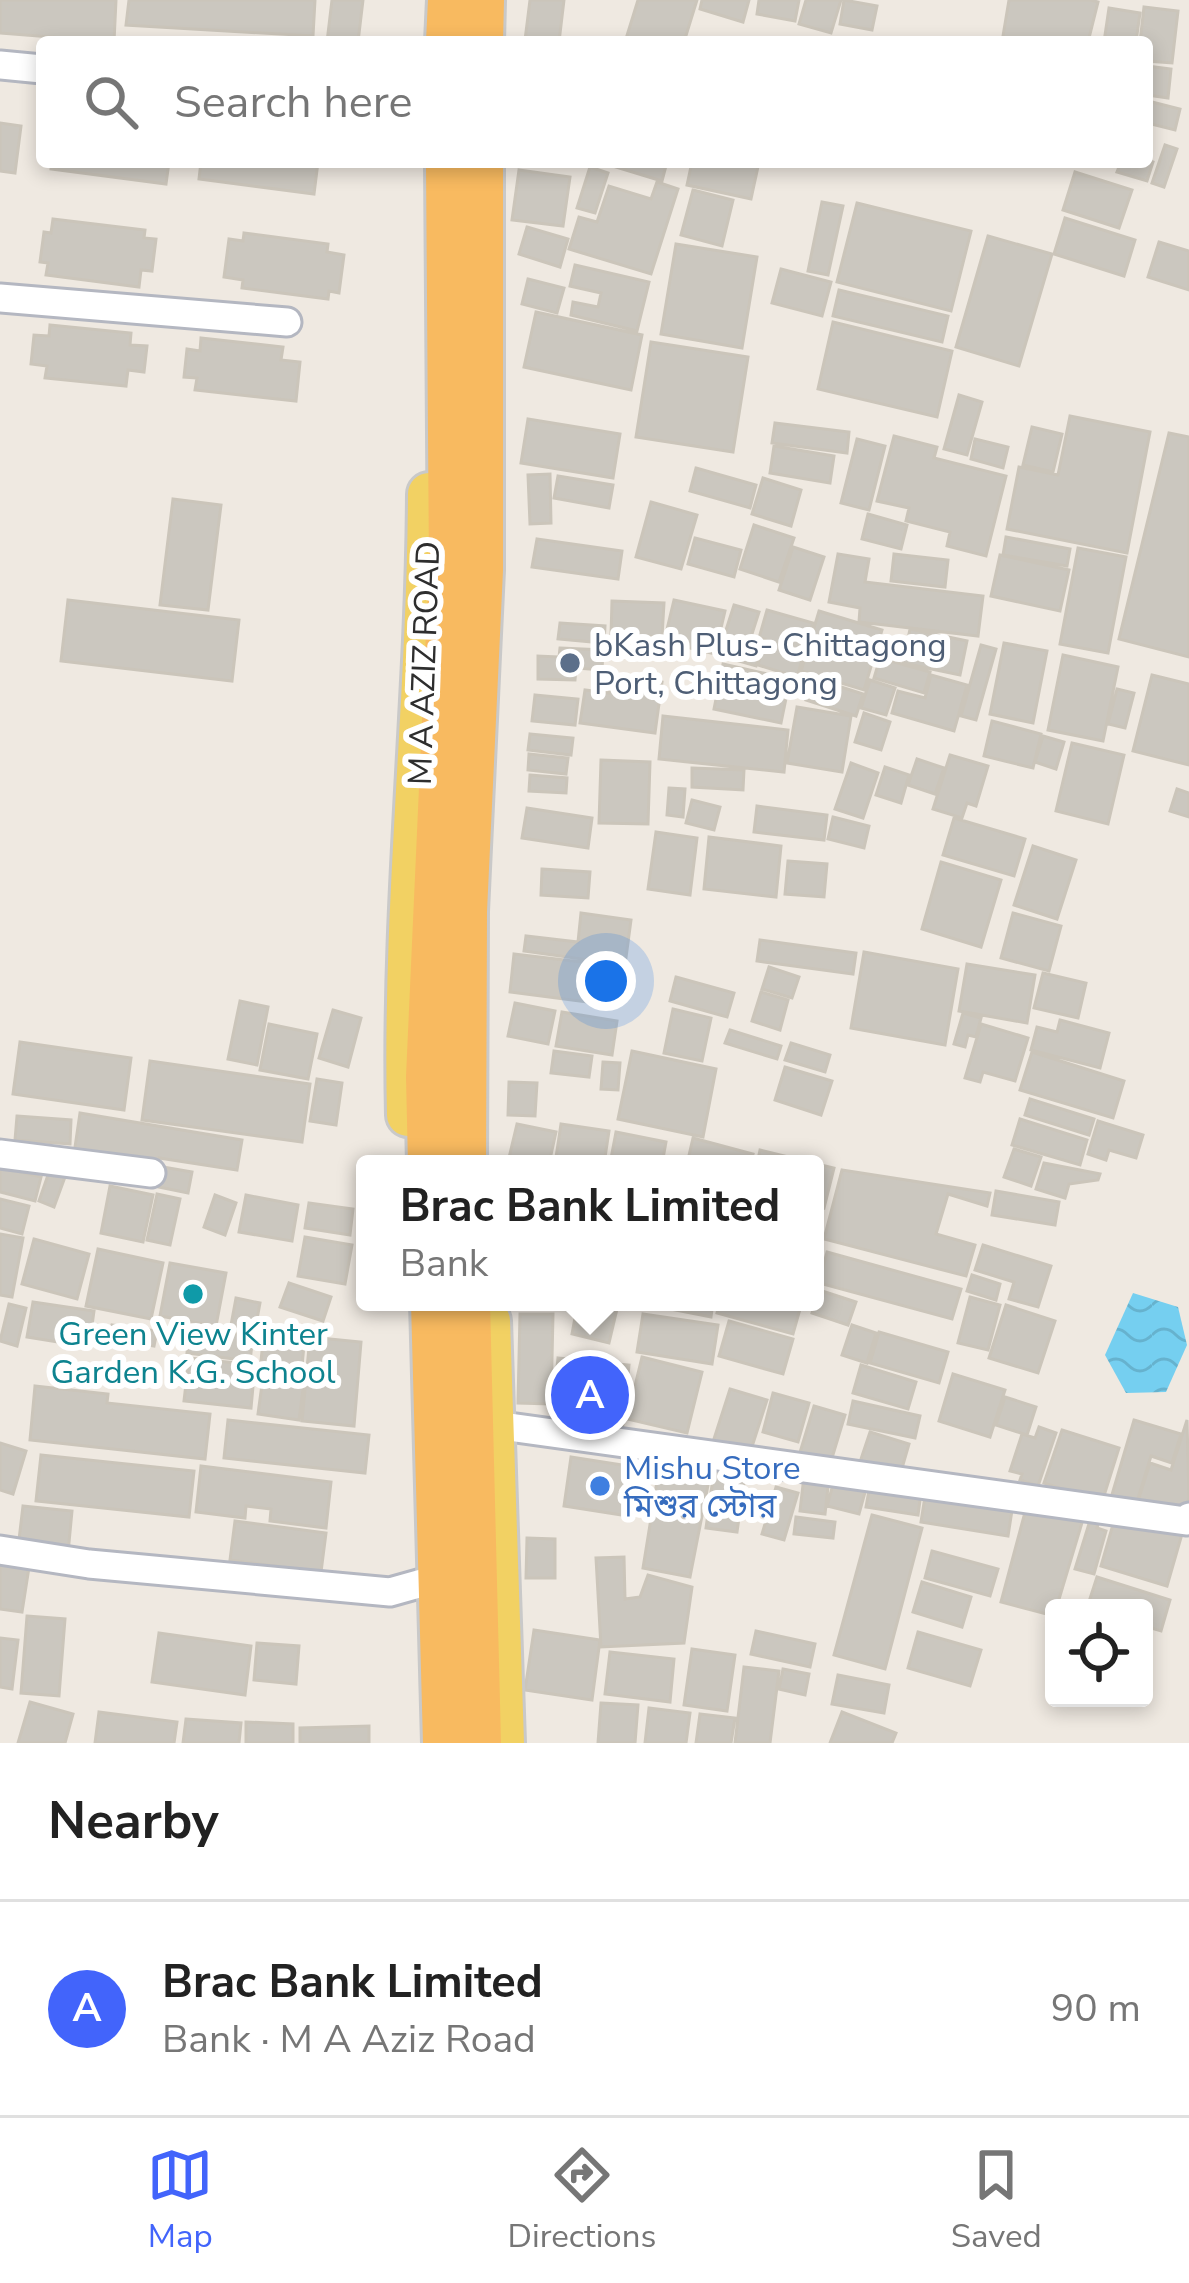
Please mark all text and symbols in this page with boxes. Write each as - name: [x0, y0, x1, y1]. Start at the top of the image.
- search box: [36, 36, 1153, 168]
- icon: search: [78, 69, 144, 135]
- text: Search here: [174, 72, 413, 133]
- street label: M A AZIZ ROAD: [398, 540, 451, 786]
- place label: bKash Plus- Chittagong Port, Chittagong: [594, 623, 947, 706]
- marker: bKash Plus- Chittagong Port, Chittagong: [557, 650, 583, 676]
- your location: [576, 951, 636, 1011]
- popup: [356, 1155, 824, 1311]
- text: Brac Bank Limited: [400, 1176, 780, 1237]
- text: Bank: [400, 1237, 488, 1290]
- marker: Green View Kinter Garden K.G. School: [180, 1281, 206, 1307]
- place label: Green View Kinter Garden K.G. School: [50, 1312, 336, 1395]
- pin: A: [551, 1350, 629, 1440]
- place label: Mishu Store মিশুর স্টোর: [623, 1446, 801, 1529]
- marker: Mishu Store মিশুর স্টোর: [587, 1473, 613, 1499]
- map controls: [1045, 1599, 1153, 1707]
- button: locate: [1045, 1599, 1153, 1707]
- text: Nearby: [48, 1786, 219, 1856]
- text: Brac Bank Limited: [162, 1952, 543, 2013]
- text: A: [72, 1982, 102, 2035]
- text: 90 m: [1051, 1982, 1141, 2035]
- text: Bank · M A Aziz Road: [162, 2013, 536, 2066]
- tab: Map: [147, 2142, 213, 2259]
- tab: Directions: [508, 2142, 656, 2259]
- tab: Saved: [951, 2142, 1042, 2259]

